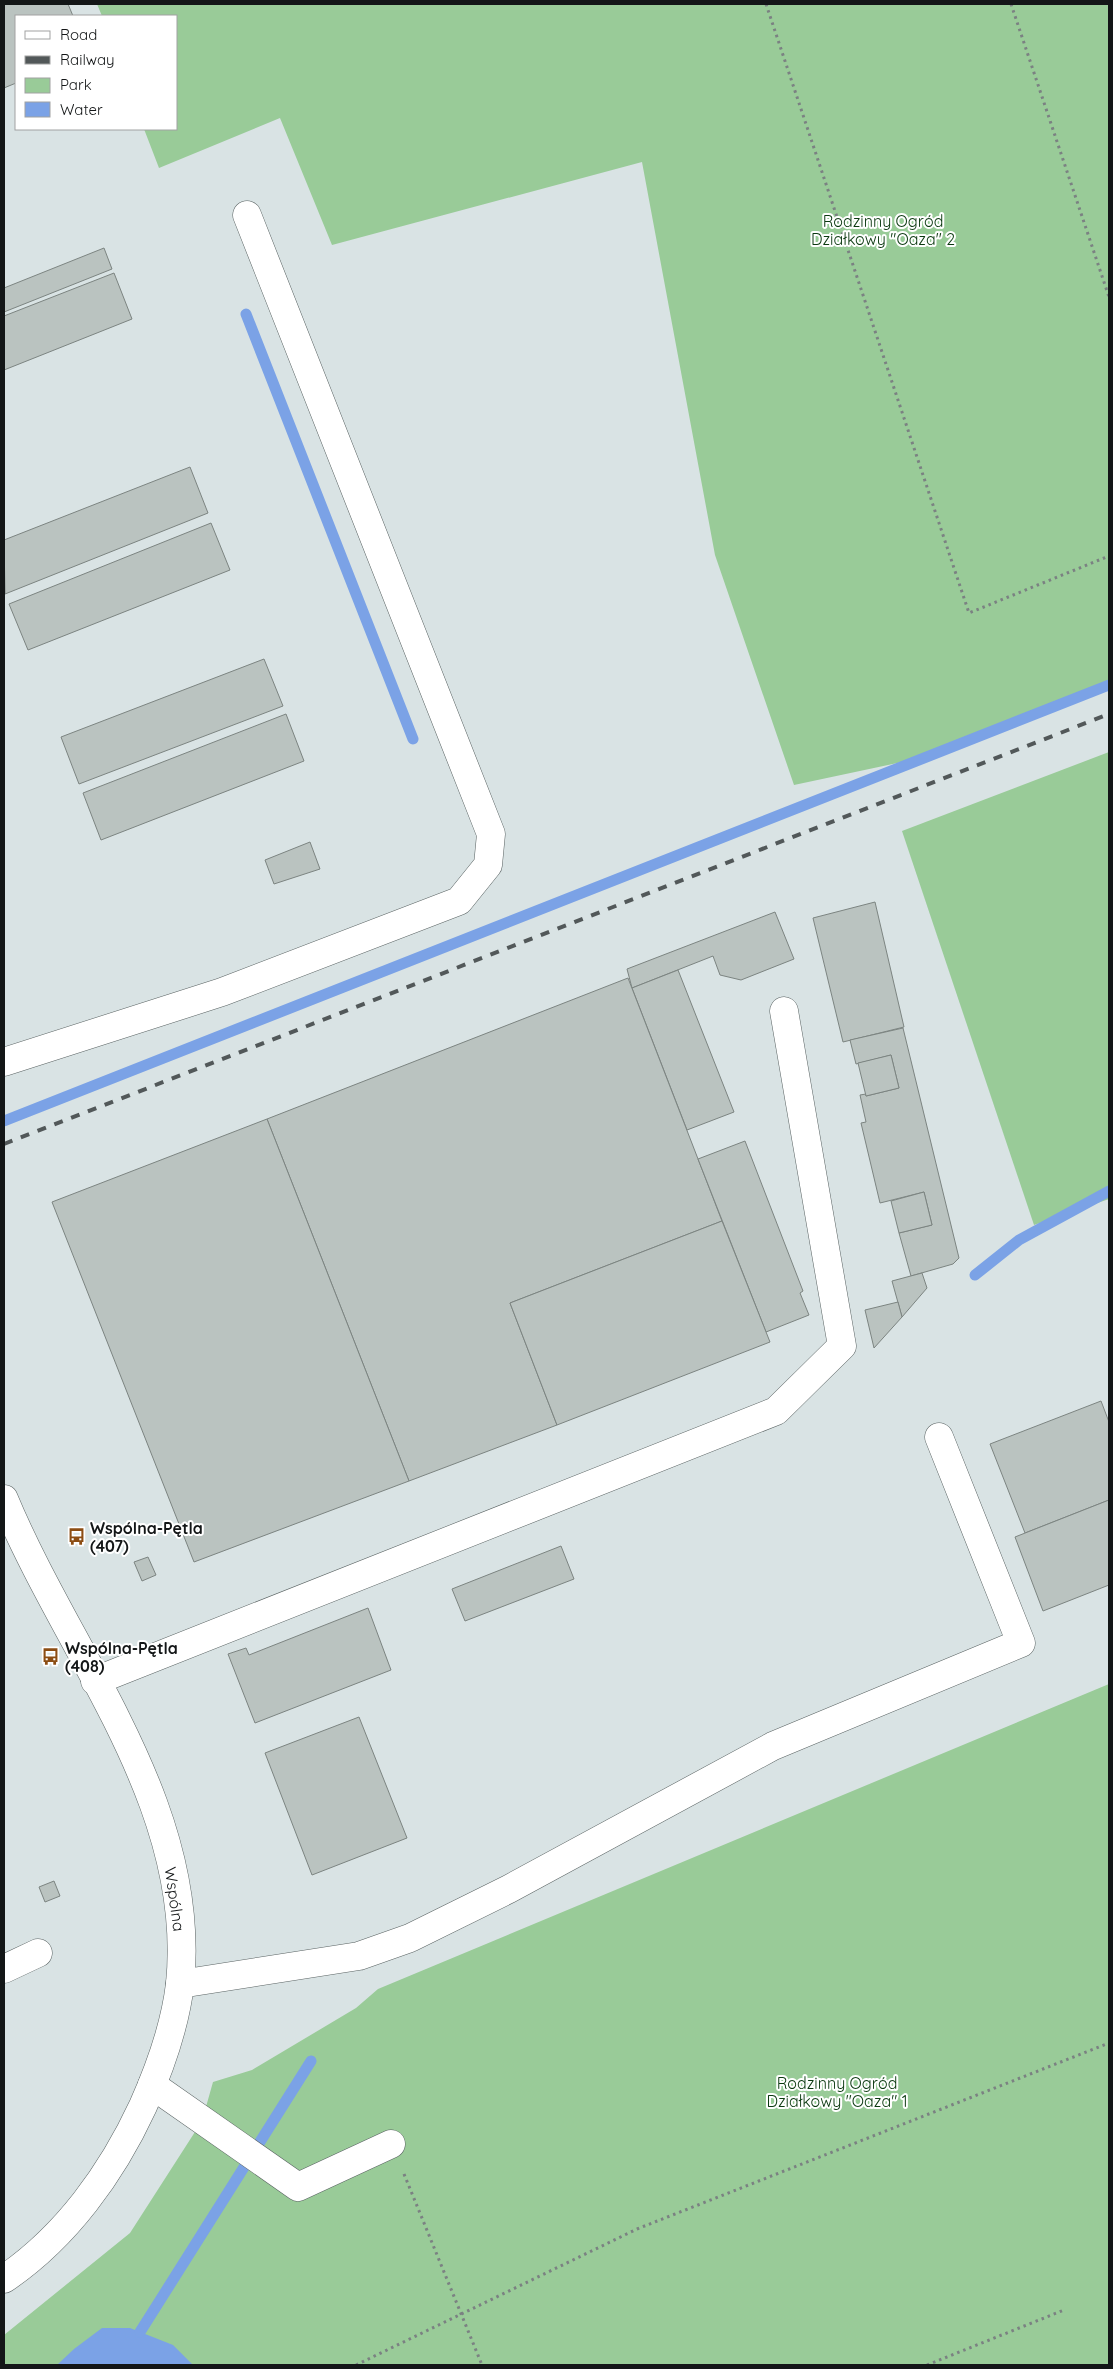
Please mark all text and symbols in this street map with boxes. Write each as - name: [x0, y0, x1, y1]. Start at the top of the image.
- legend: [15, 15, 178, 130]
- text: Road: [60, 25, 97, 44]
- text: Railway: [60, 50, 115, 69]
- text: Park: [60, 75, 92, 94]
- text: Water: [60, 100, 103, 119]
- park label: Rodzinny Ogród Działkowy "Oaza" 2: [811, 211, 955, 249]
- place label: Wspólna-Pętla (407): [90, 1518, 203, 1556]
- bus stop icon: Wspólna-Pętla (407): [66, 1527, 86, 1547]
- place label: Wspólna-Pętla (408): [65, 1638, 178, 1676]
- bus stop icon: Wspólna-Pętla (408): [41, 1647, 61, 1667]
- street label: Wspólna: [161, 1865, 189, 1933]
- park label: Rodzinny Ogród Działkowy "Oaza" 1: [766, 2073, 908, 2111]

